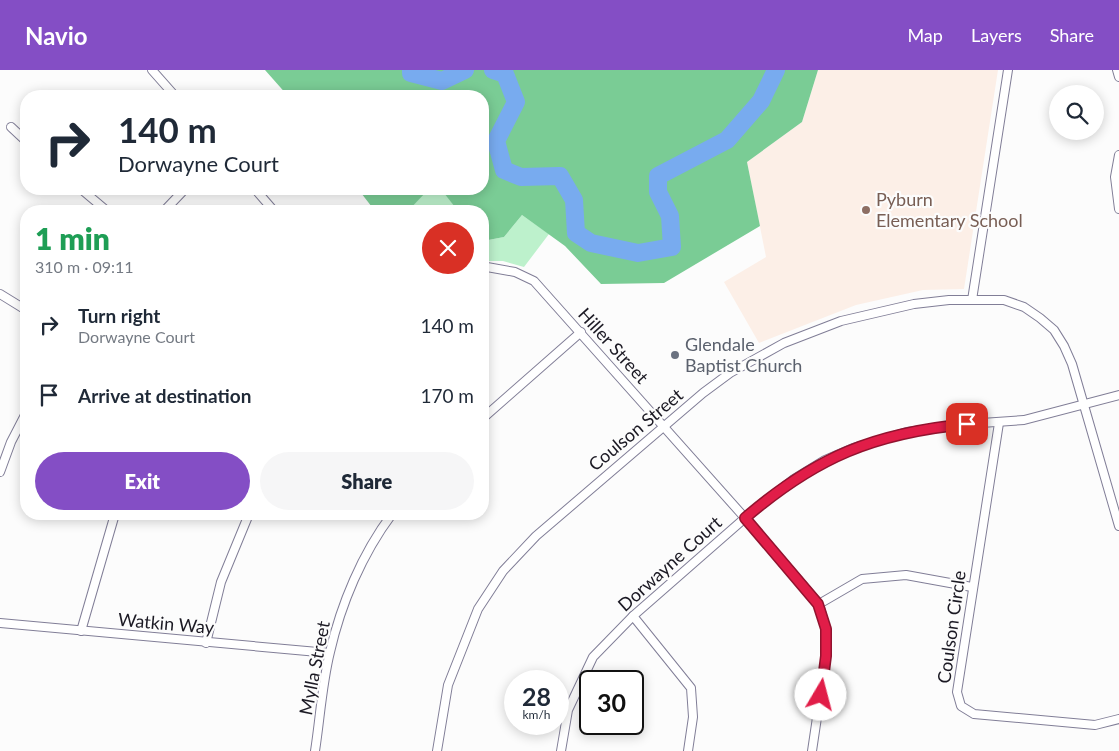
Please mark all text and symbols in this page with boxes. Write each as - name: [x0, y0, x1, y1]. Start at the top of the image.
- text: Navio: [25, 21, 88, 50]
- text: Map: [907, 24, 943, 46]
- text: Layers: [971, 24, 1022, 46]
- text: Share: [1050, 24, 1094, 46]
- map controls: [1049, 85, 1104, 140]
- button: search: [1049, 85, 1104, 140]
- text: 140 m: [118, 108, 217, 150]
- icon: right: [35, 110, 100, 175]
- text: Dorwayne Court: [118, 150, 279, 177]
- place label: Pyburn Elementary School: [876, 188, 1023, 231]
- marker: Pyburn Elementary School: [860, 204, 872, 216]
- text: 1 min: [35, 220, 110, 256]
- button: close: [422, 222, 474, 274]
- text: 310 m · 09:11: [35, 257, 134, 276]
- street label: Hiller Street: [574, 303, 654, 388]
- text: Turn right: [78, 304, 160, 327]
- icon: right: [35, 311, 63, 339]
- text: 140 m: [420, 314, 474, 337]
- text: Dorwayne Court: [78, 327, 195, 346]
- place label: Glendale Baptist Church: [685, 333, 802, 376]
- marker: Glendale Baptist Church: [669, 349, 681, 361]
- icon: arrive: [35, 381, 63, 409]
- street label: Coulson Street: [584, 383, 687, 475]
- text: Arrive at destination: [78, 384, 251, 407]
- text: 170 m: [420, 384, 474, 407]
- pin: [946, 403, 988, 445]
- icon: arrive: [953, 410, 981, 438]
- button: Exit: [35, 452, 250, 510]
- button: Share: [260, 452, 474, 510]
- street label: Dorwayne Court: [613, 511, 726, 615]
- street label: Coulson Circle: [932, 569, 970, 685]
- street label: Watkin Way: [117, 608, 216, 638]
- street label: Mylla Street: [294, 618, 334, 717]
- position arrow: [794, 668, 846, 720]
- speed limit sign: 30: [579, 670, 644, 735]
- text: 28: [522, 681, 551, 711]
- text: km/h: [522, 707, 551, 722]

